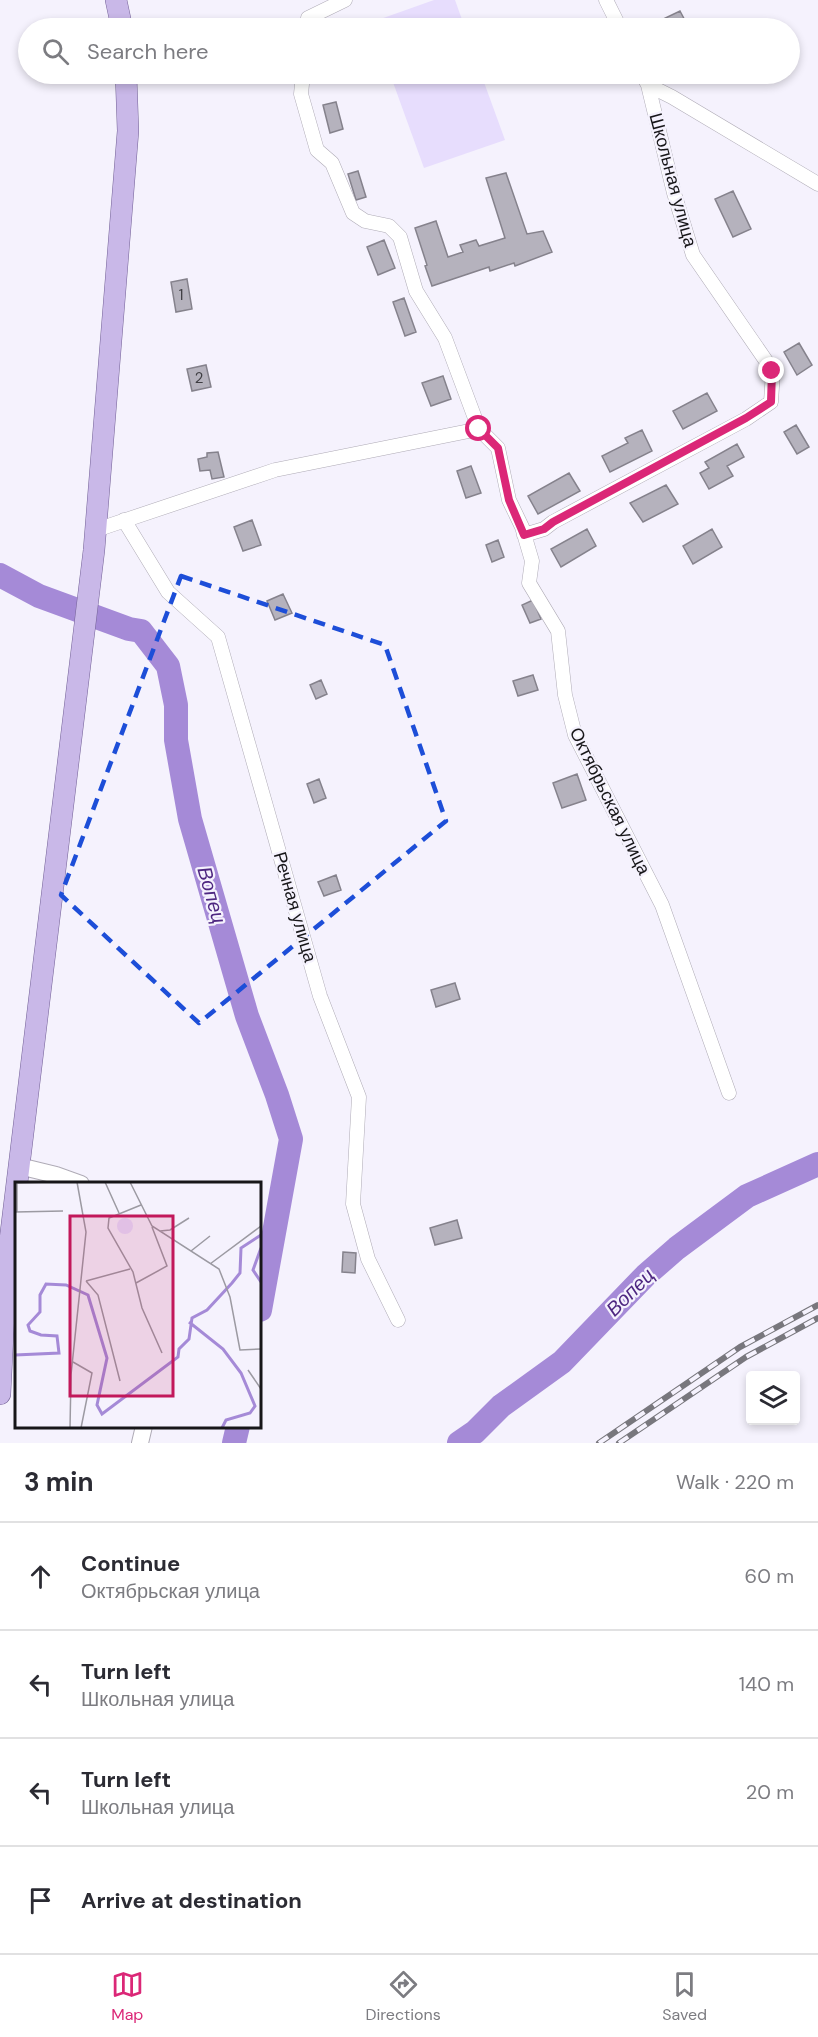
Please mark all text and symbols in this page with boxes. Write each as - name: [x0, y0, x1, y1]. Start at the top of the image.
- search box: [18, 18, 800, 84]
- icon: search: [39, 35, 72, 68]
- text: Search here: [87, 37, 208, 66]
- street label: Школьная улица: [644, 110, 703, 251]
- house number: 1: [179, 285, 183, 305]
- route end: [758, 357, 784, 383]
- house number: 2: [195, 368, 203, 388]
- route start: [465, 415, 491, 441]
- street label: Октябрьская улица: [564, 723, 657, 880]
- street label: Речная улица: [268, 849, 323, 966]
- water label: Вопец: [192, 864, 232, 926]
- inset map: [15, 1182, 261, 1428]
- water label: Вопец: [600, 1262, 660, 1322]
- map controls: [746, 1371, 800, 1425]
- button: layers: [746, 1371, 800, 1425]
- text: 3 min: [24, 1465, 93, 1499]
- text: Walk · 220 m: [676, 1469, 794, 1495]
- text: Continue: [81, 1549, 180, 1578]
- icon: ahead: [24, 1560, 57, 1593]
- text: 60 m: [745, 1563, 794, 1589]
- text: Октябрьская улица: [81, 1578, 260, 1604]
- text: Turn left: [81, 1657, 171, 1686]
- icon: left: [24, 1668, 57, 1701]
- text: 140 m: [739, 1671, 794, 1697]
- text: Школьная улица: [81, 1686, 234, 1712]
- text: Turn left: [81, 1765, 171, 1794]
- icon: left: [24, 1776, 57, 1809]
- text: 20 m: [746, 1779, 794, 1805]
- text: Школьная улица: [81, 1794, 234, 1820]
- icon: arrive: [24, 1884, 57, 1917]
- text: Arrive at destination: [81, 1886, 302, 1915]
- tab: Map: [111, 1968, 144, 2025]
- tab: Directions: [365, 1968, 441, 2025]
- tab: Saved: [662, 1968, 707, 2025]

